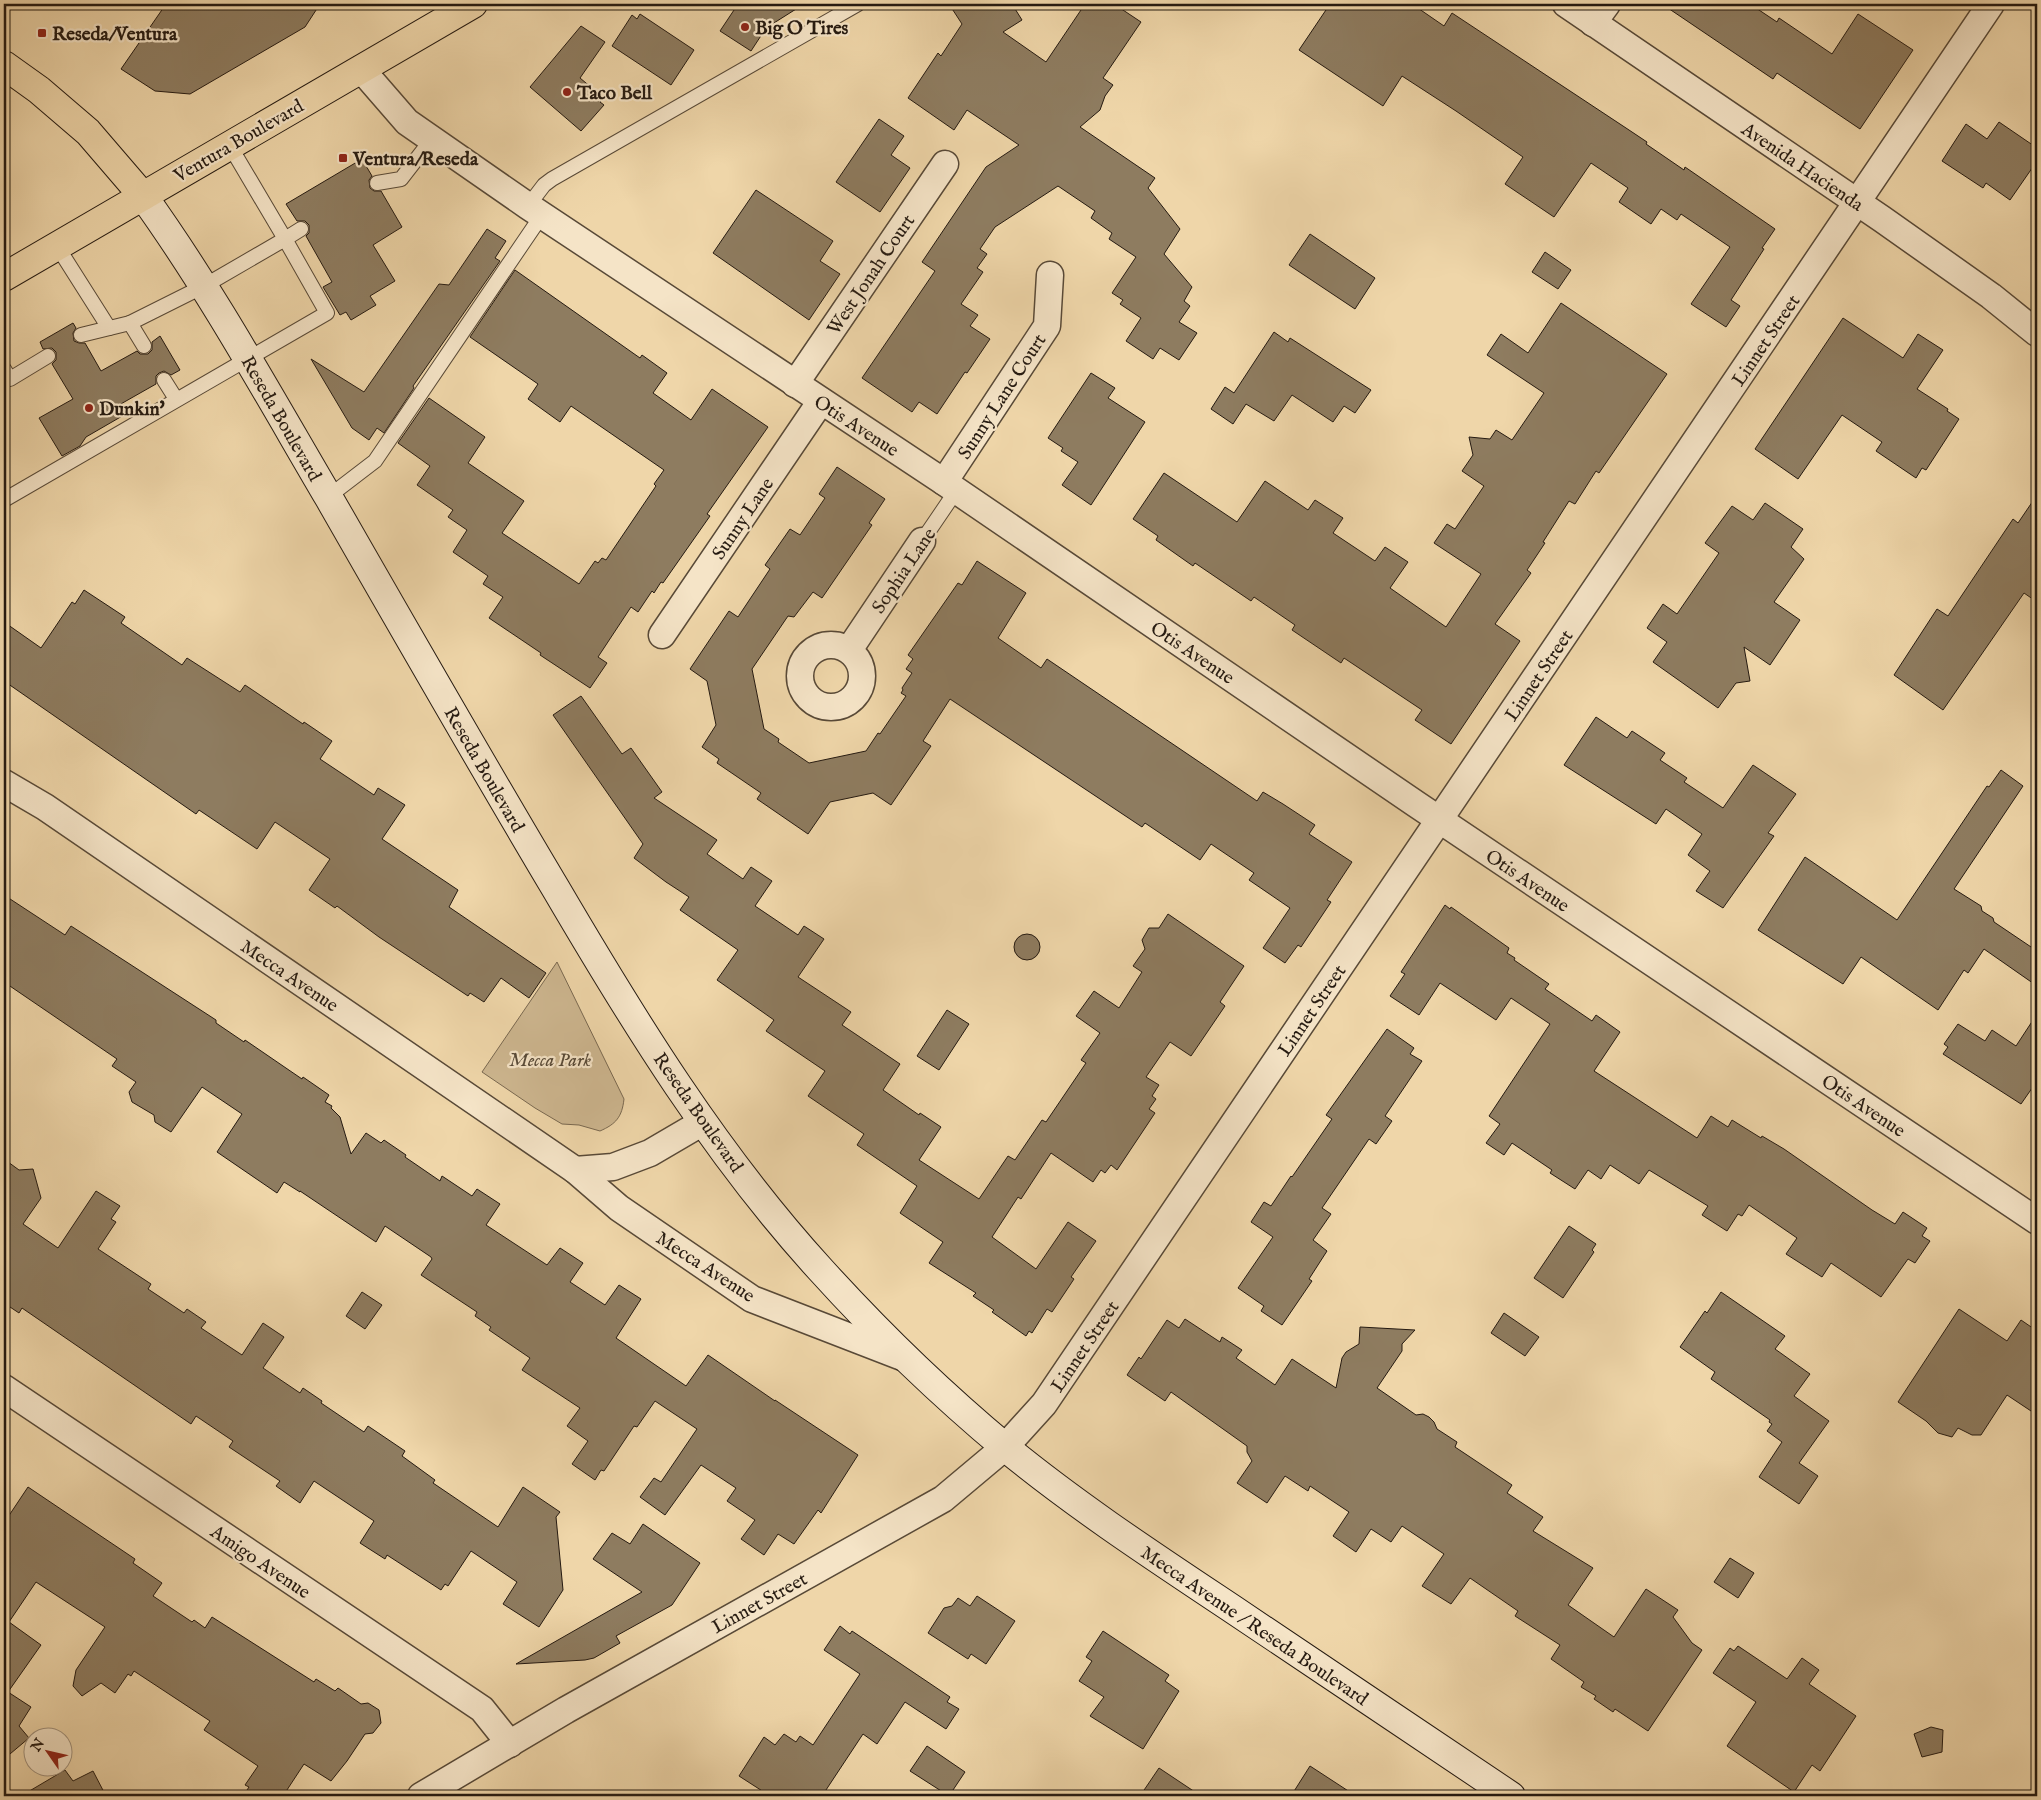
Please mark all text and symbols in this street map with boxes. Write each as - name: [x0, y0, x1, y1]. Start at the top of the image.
- place label: Big O Tires: [755, 17, 849, 41]
- marker: Big O Tires: [739, 21, 751, 33]
- place label: Reseda/Ventura: [52, 23, 178, 47]
- marker: Reseda/Ventura: [36, 27, 48, 39]
- place label: Taco Bell: [576, 82, 653, 106]
- marker: Taco Bell: [561, 86, 573, 98]
- street label: Ventura Boulevard: [169, 94, 309, 189]
- street label: Avenida Hacienda: [1735, 117, 1868, 218]
- place label: Ventura/Reseda: [352, 148, 479, 172]
- marker: Ventura/Reseda: [337, 152, 349, 164]
- street label: West Jonah Court: [822, 210, 921, 340]
- street label: Linnet Street: [1727, 290, 1806, 392]
- street label: Sunny Lane Court: [953, 329, 1052, 464]
- street label: Reseda Boulevard: [235, 352, 326, 487]
- street label: Otis Avenue: [809, 390, 903, 463]
- place label: Dunkin': [99, 398, 165, 422]
- marker: Dunkin': [83, 402, 95, 414]
- street label: Sunny Lane: [707, 473, 780, 565]
- street label: Sophia Lane: [867, 523, 942, 619]
- street label: Otis Avenue: [1145, 617, 1239, 691]
- street label: Linnet Street: [1500, 625, 1579, 727]
- street label: Reseda Boulevard: [438, 703, 529, 838]
- street label: Otis Avenue: [1480, 845, 1574, 919]
- street label: Mecca Avenue: [235, 935, 343, 1018]
- street label: Linnet Street: [1273, 960, 1352, 1062]
- street label: Reseda Boulevard: [647, 1048, 748, 1179]
- park label: Mecca Park: [509, 1049, 591, 1073]
- street label: Otis Avenue: [1816, 1070, 1910, 1144]
- street label: Mecca Avenue: [651, 1227, 759, 1309]
- street label: Linnet Street: [1046, 1296, 1125, 1398]
- street label: Amigo Avenue: [205, 1520, 315, 1605]
- street label: Mecca Avenue / Reseda Boulevard: [1136, 1541, 1373, 1712]
- street label: Linnet Street: [708, 1567, 812, 1640]
- north arrow: [22, 1728, 72, 1778]
- text: N: [27, 1735, 49, 1756]

